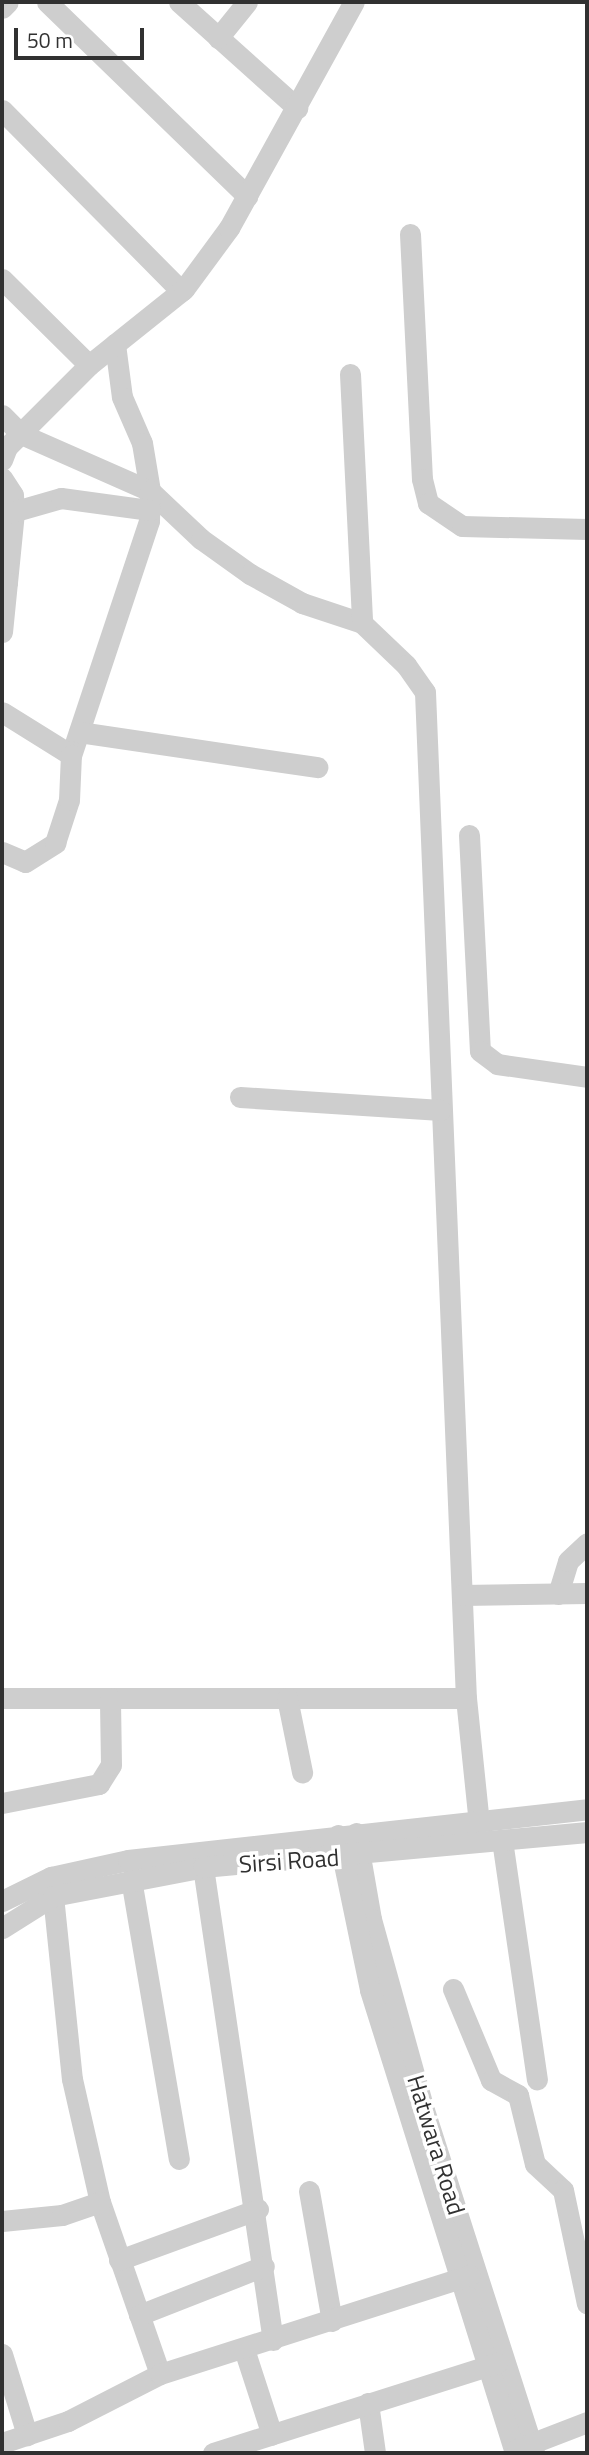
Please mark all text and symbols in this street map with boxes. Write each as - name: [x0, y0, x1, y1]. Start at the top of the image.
- scale bar: [18, 14, 147, 58]
- text: 50 m: [27, 24, 73, 56]
- street label: Sirsi Road: [238, 1843, 340, 1879]
- street label: Hatwara Road: [401, 2072, 471, 2218]

